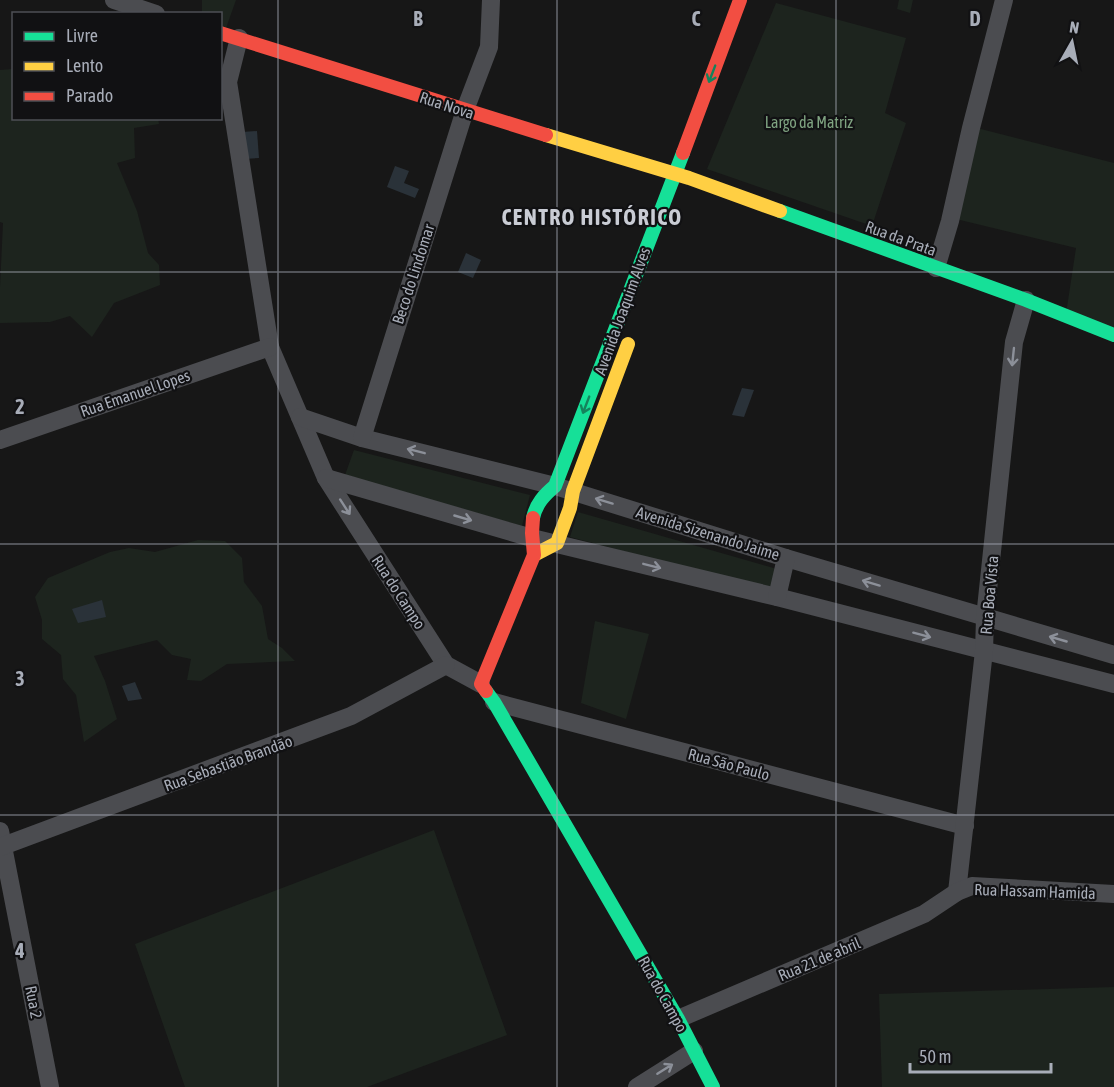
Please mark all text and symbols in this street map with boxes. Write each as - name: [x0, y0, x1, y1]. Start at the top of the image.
- text: B: [413, 7, 423, 30]
- text: C: [692, 7, 701, 30]
- text: D: [969, 7, 981, 30]
- legend: [12, 12, 222, 120]
- north arrow: [1042, 12, 1102, 72]
- text: N: [1068, 18, 1080, 37]
- text: Livre: [66, 25, 98, 46]
- text: Lento: [66, 55, 103, 76]
- one-way arrow: [706, 65, 717, 83]
- text: Parado: [66, 85, 113, 106]
- street label: Rua Nova: [418, 88, 476, 122]
- park label: Largo da Matriz: [765, 113, 853, 132]
- district label: CENTRO HISTÓRICO: [501, 204, 683, 230]
- street label: Rua da Prata: [863, 217, 939, 259]
- street label: Beco do Lindomar: [388, 221, 438, 326]
- street label: Avenida Joaquim Alves: [591, 245, 654, 377]
- one-way arrow: [1007, 346, 1018, 366]
- street label: Rua Emanuel Lopes: [78, 366, 193, 421]
- text: 2: [15, 395, 25, 418]
- one-way arrow: [579, 395, 590, 414]
- one-way arrow: [407, 445, 426, 457]
- one-way arrow: [595, 495, 614, 506]
- one-way arrow: [339, 498, 351, 515]
- street label: Avenida Sizenando Jaime: [634, 503, 782, 563]
- one-way arrow: [453, 513, 472, 524]
- street label: Rua do Campo: [368, 552, 429, 633]
- street label: Rua Boa Vista: [977, 555, 1001, 635]
- one-way arrow: [642, 561, 661, 573]
- one-way arrow: [862, 577, 881, 588]
- one-way arrow: [913, 630, 932, 641]
- one-way arrow: [1049, 633, 1068, 644]
- text: 3: [15, 667, 25, 690]
- street label: Rua Sebastião Brandão: [161, 731, 295, 795]
- street label: Rua São Paulo: [686, 744, 772, 784]
- street label: Rua Hassam Hamida: [974, 880, 1096, 902]
- street label: Rua 21 de abril: [775, 933, 863, 984]
- text: 4: [14, 939, 25, 962]
- street label: Rua do Campo: [634, 953, 691, 1036]
- street label: Rua 2: [22, 984, 46, 1020]
- scale bar: [910, 1036, 1051, 1074]
- text: 50 m: [919, 1046, 951, 1067]
- one-way arrow: [657, 1063, 674, 1076]

